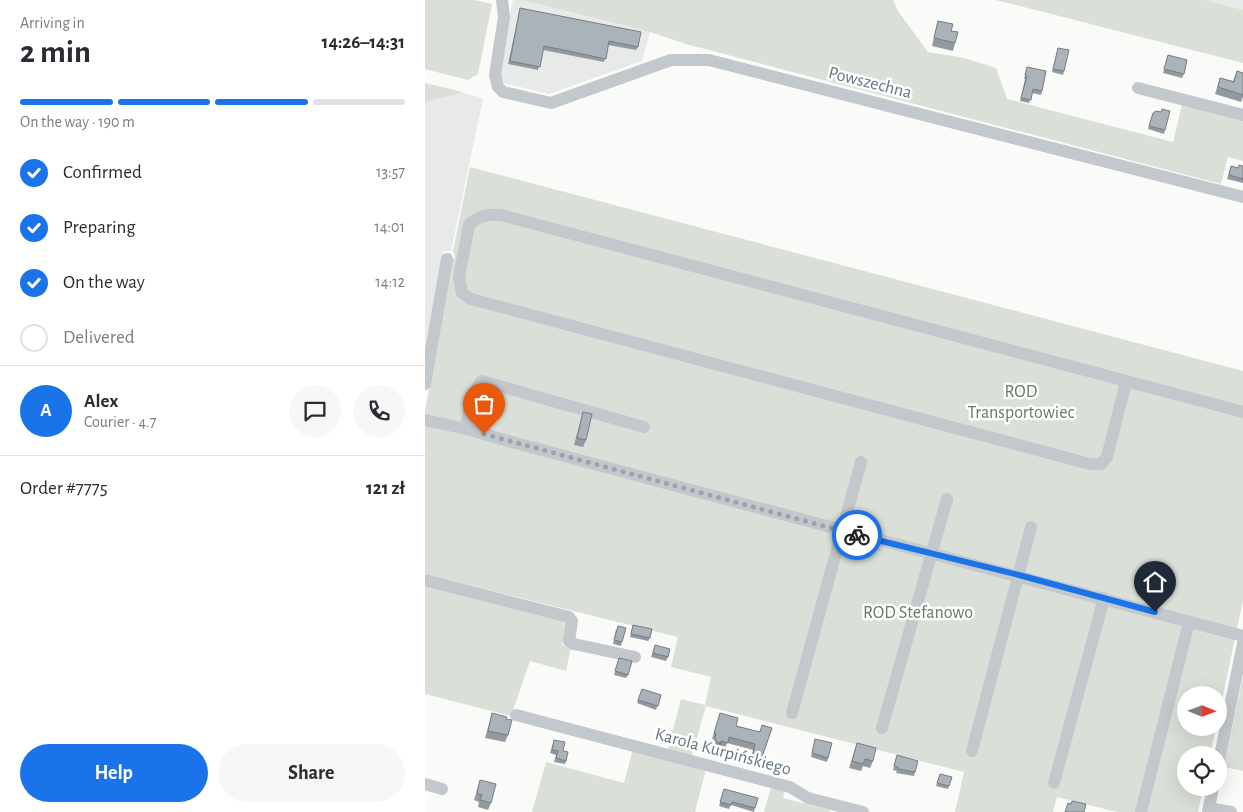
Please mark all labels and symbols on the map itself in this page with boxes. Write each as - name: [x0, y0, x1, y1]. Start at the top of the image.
- street label: Powszechna: [827, 64, 913, 102]
- pin: [463, 383, 505, 434]
- park label: ROD Transportowiec: [968, 383, 1074, 422]
- courier: [832, 510, 882, 560]
- pin: [1134, 561, 1176, 612]
- park label: ROD Stefanowo: [863, 604, 973, 622]
- north arrow: [1177, 686, 1227, 736]
- street label: Karola Kurpińskiego: [653, 725, 793, 779]

